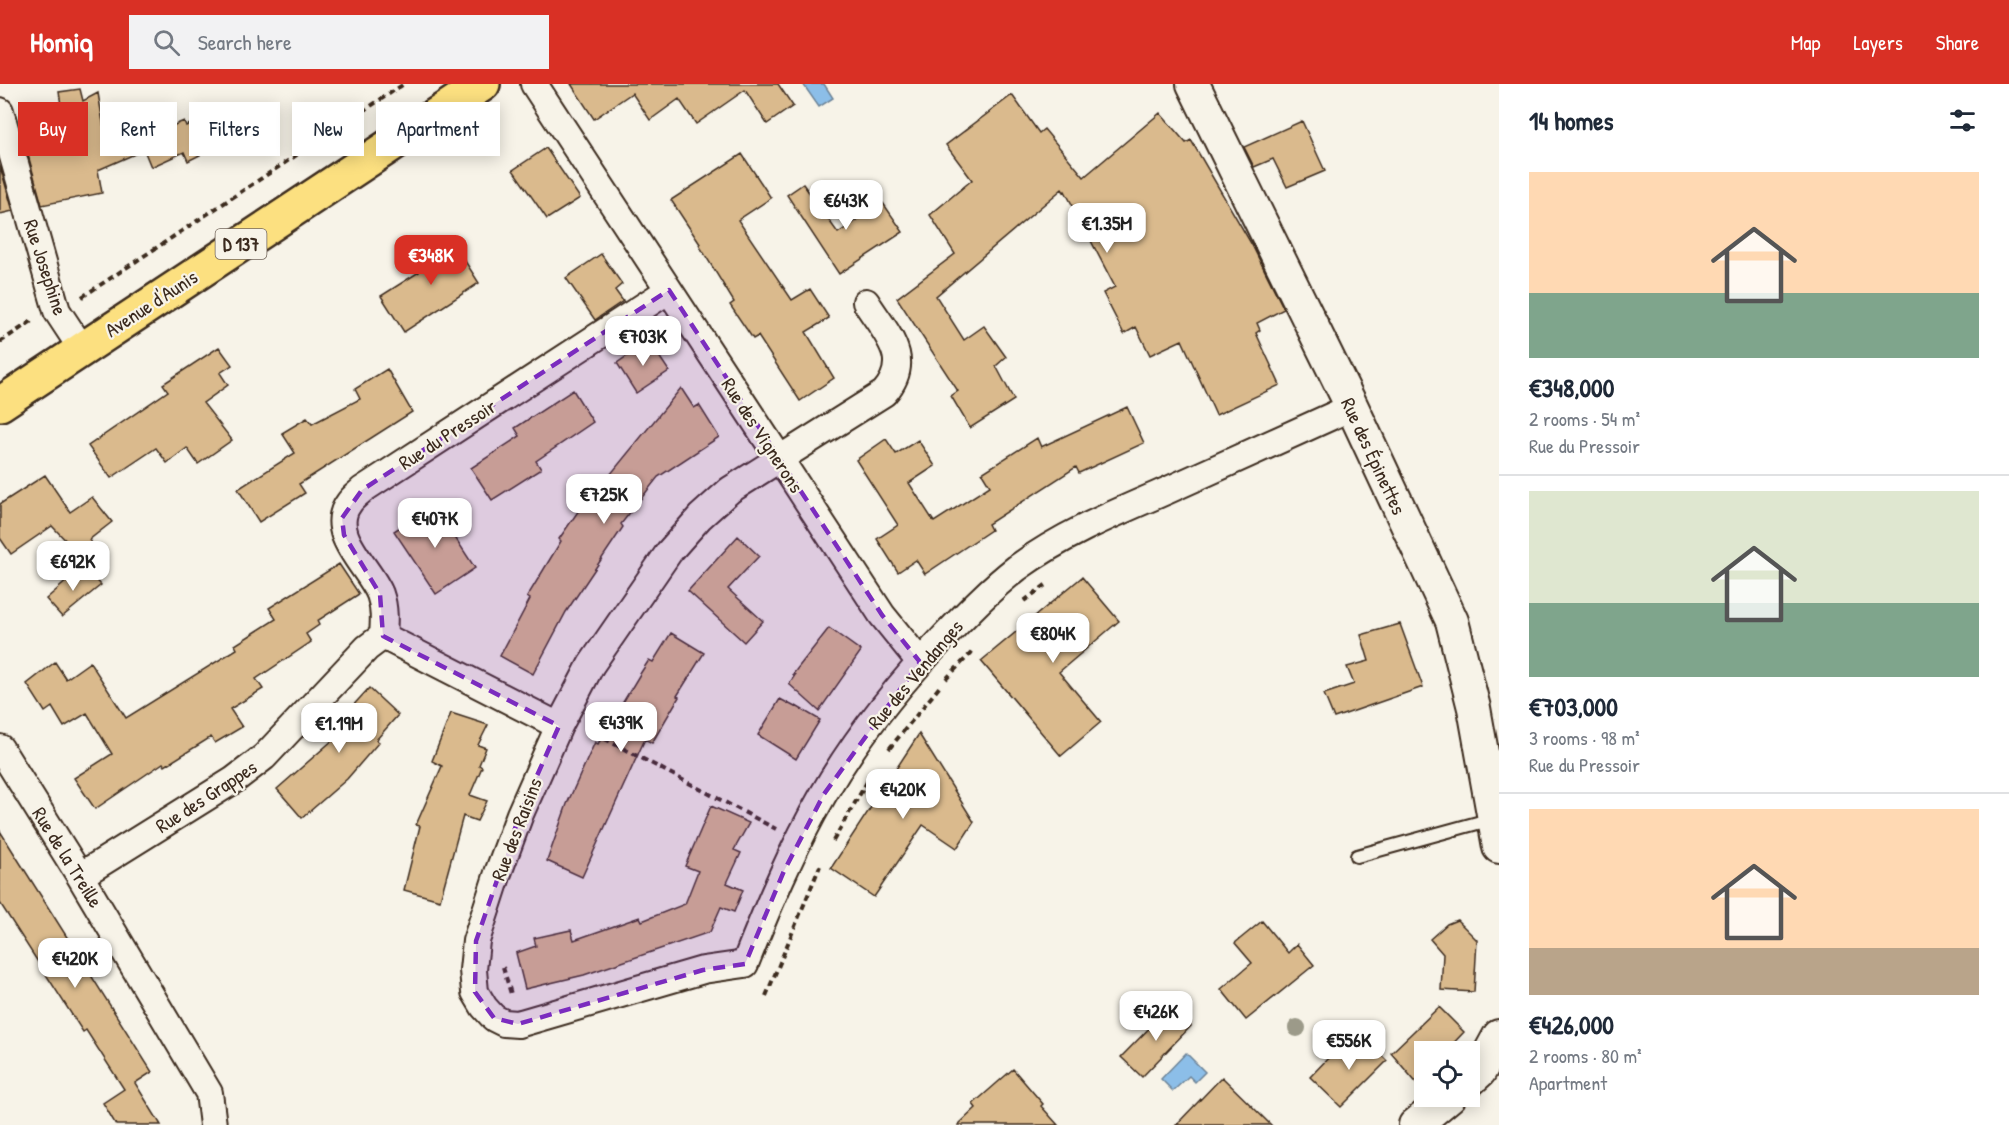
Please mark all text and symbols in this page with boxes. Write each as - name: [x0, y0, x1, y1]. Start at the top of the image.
- search box: [129, 15, 549, 69]
- text: Homiq: [30, 23, 93, 61]
- icon: search: [150, 26, 183, 59]
- text: Search here: [198, 27, 292, 57]
- text: Map: [1791, 28, 1820, 57]
- text: Layers: [1853, 28, 1903, 57]
- text: Share: [1936, 28, 1979, 57]
- chip: Buy: [18, 102, 88, 156]
- chip: Rent: [100, 102, 177, 156]
- chip: Filters: [189, 102, 280, 156]
- chip: New: [292, 102, 364, 156]
- chip: Apartment: [376, 102, 500, 156]
- text: 14 homes: [1529, 103, 1614, 138]
- icon: filters: [1946, 104, 1979, 137]
- pin: €643K: [804, 180, 888, 231]
- text: €643K: [824, 186, 868, 213]
- pin: €1.35M: [1058, 203, 1156, 254]
- text: €1.35M: [1082, 209, 1132, 236]
- icon: home: [1700, 211, 1808, 319]
- street label: Rue Josephine: [18, 216, 74, 318]
- road number: D 137: [216, 229, 266, 259]
- pin: €348K: [389, 235, 473, 286]
- text: €348K: [408, 241, 454, 268]
- street label: Avenue d'Aunis: [99, 263, 203, 343]
- pin: €703K: [601, 316, 685, 367]
- text: €703K: [619, 322, 667, 349]
- text: €348,000: [1529, 370, 1614, 405]
- street label: Rue des Vignerons: [716, 372, 810, 498]
- street label: Rue du Pressoir: [393, 392, 501, 476]
- street label: Rue des Épinettes: [1335, 393, 1413, 519]
- text: 2 rooms · 54 m²: [1529, 405, 1640, 432]
- text: Rue du Pressoir: [1529, 432, 1640, 459]
- pin: €725K: [562, 474, 646, 525]
- text: €725K: [580, 480, 628, 507]
- pin: €407K: [393, 498, 477, 549]
- text: €407K: [412, 504, 458, 531]
- icon: home: [1700, 530, 1808, 638]
- pin: €692K: [31, 541, 115, 592]
- text: €692K: [51, 547, 95, 574]
- street label: Rue des Vendanges: [861, 613, 969, 734]
- pin: €804K: [1011, 613, 1095, 664]
- text: €804K: [1030, 619, 1076, 646]
- text: €703,000: [1529, 689, 1618, 724]
- pin: €439K: [579, 702, 663, 753]
- pin: €1.19M: [290, 703, 388, 754]
- text: €439K: [599, 708, 643, 735]
- text: €1.19M: [315, 709, 363, 736]
- text: 3 rooms · 98 m²: [1529, 724, 1640, 751]
- text: Rue du Pressoir: [1529, 751, 1640, 778]
- street label: Rue des Grappes: [150, 753, 262, 839]
- pin: €420K: [861, 769, 945, 820]
- street label: Rue des Raisins: [484, 773, 548, 884]
- text: €420K: [880, 775, 926, 802]
- street label: Rue de la Treille: [26, 802, 110, 912]
- icon: home: [1700, 848, 1808, 956]
- pin: €420K: [33, 938, 117, 989]
- text: €420K: [52, 944, 98, 971]
- pin: €426K: [1114, 991, 1198, 1042]
- text: €426K: [1134, 997, 1178, 1024]
- text: €426,000: [1529, 1007, 1614, 1042]
- pin: €556K: [1307, 1020, 1391, 1071]
- text: €556K: [1327, 1026, 1371, 1053]
- map controls: [1414, 1041, 1480, 1107]
- button: locate: [1414, 1041, 1480, 1107]
- text: 2 rooms · 80 m²: [1529, 1042, 1642, 1069]
- text: Apartment: [1529, 1069, 1607, 1096]

